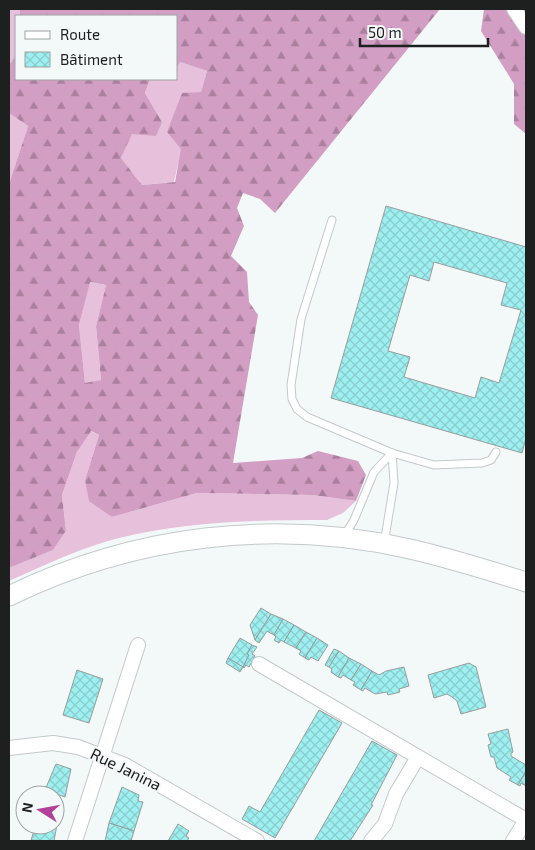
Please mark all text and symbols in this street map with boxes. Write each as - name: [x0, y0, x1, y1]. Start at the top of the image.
- legend: [15, 15, 178, 80]
- scale bar: [360, 15, 488, 47]
- text: 50 m: [368, 23, 402, 41]
- text: Route: [60, 25, 100, 43]
- text: Bâtiment: [60, 50, 123, 68]
- street label: Rue Janina: [88, 743, 165, 794]
- north arrow: [15, 785, 65, 835]
- text: N: [17, 801, 36, 814]

